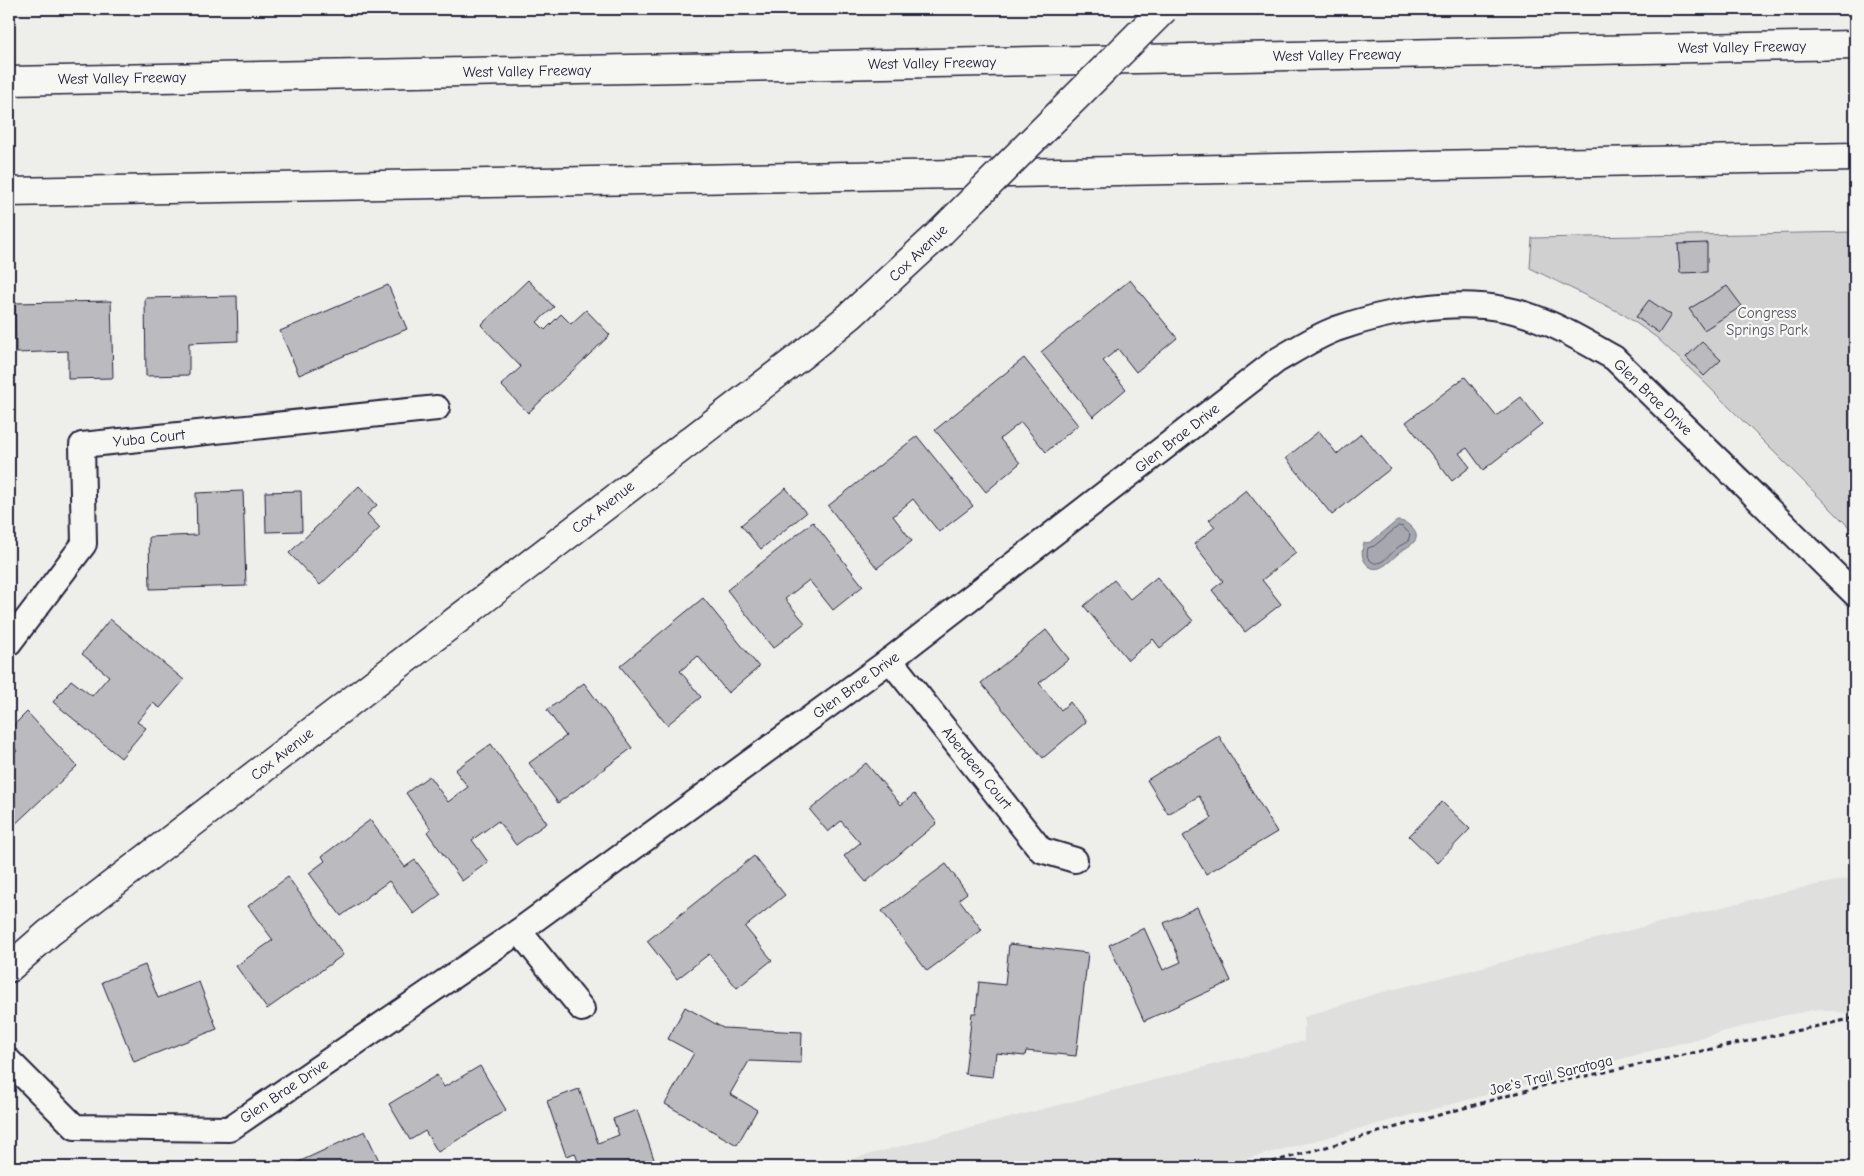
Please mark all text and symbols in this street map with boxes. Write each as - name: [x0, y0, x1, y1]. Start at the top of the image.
- street label: West Valley Freeway: [1678, 37, 1807, 57]
- street label: West Valley Freeway: [1273, 45, 1402, 65]
- street label: West Valley Freeway: [868, 53, 997, 73]
- street label: West Valley Freeway: [463, 61, 592, 81]
- street label: West Valley Freeway: [58, 68, 187, 88]
- street label: Cox Avenue: [885, 220, 951, 285]
- park label: Congress Springs Park: [1726, 304, 1809, 339]
- street label: Glen Brae Drive: [1610, 355, 1696, 439]
- street label: Glen Brae Drive: [1131, 399, 1223, 477]
- street label: Yuba Court: [112, 425, 187, 451]
- street label: Cox Avenue: [568, 477, 638, 537]
- street label: Glen Brae Drive: [809, 647, 903, 722]
- street label: Aberdeen Court: [938, 723, 1016, 813]
- street label: Cox Avenue: [247, 724, 317, 784]
- street label: Joe's Trail Saratoga: [1488, 1051, 1614, 1099]
- street label: Glen Brae Drive: [237, 1055, 332, 1127]

